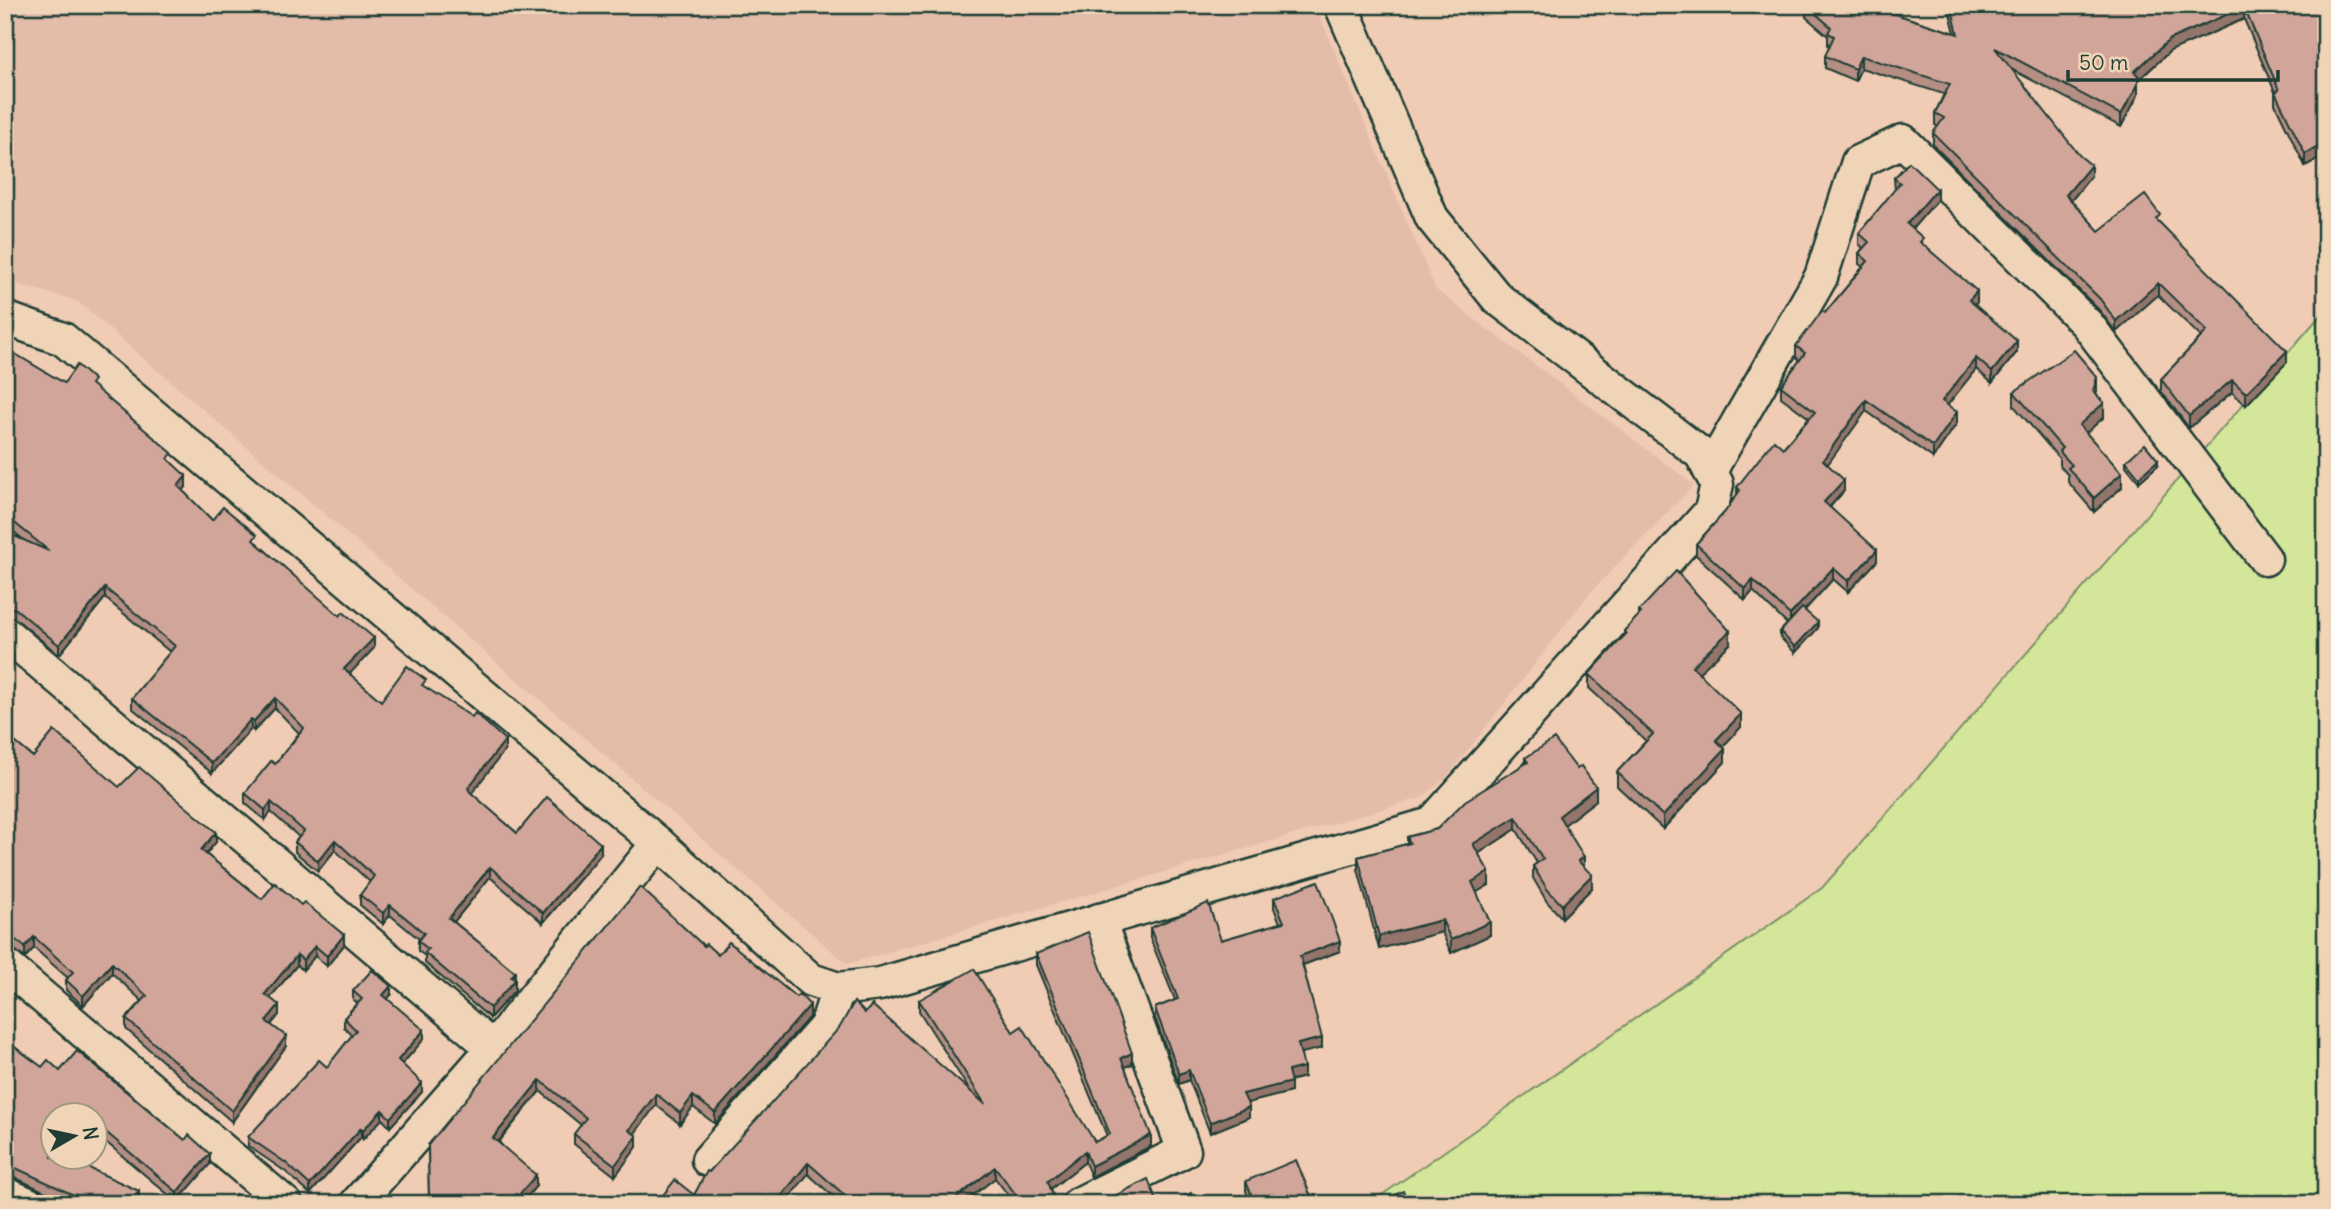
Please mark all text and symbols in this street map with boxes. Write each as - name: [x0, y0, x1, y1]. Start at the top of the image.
- scale bar: [2068, 38, 2278, 82]
- text: 50 m: [2079, 49, 2128, 76]
- north arrow: [38, 1100, 108, 1170]
- text: N: [78, 1125, 104, 1142]

